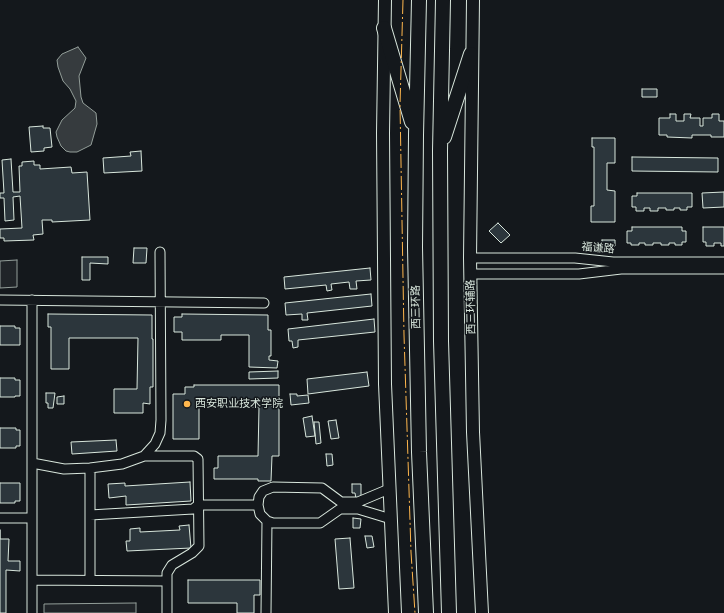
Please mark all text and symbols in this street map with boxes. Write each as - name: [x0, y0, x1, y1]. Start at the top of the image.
- street label: 福谦路: [581, 240, 615, 256]
- street label: 西三环辅路: [464, 279, 478, 335]
- street label: 西三环路: [409, 285, 423, 329]
- place label: 西安职业技术学院: [195, 397, 283, 411]
- marker: 西安职业技术学院: [182, 399, 192, 409]

